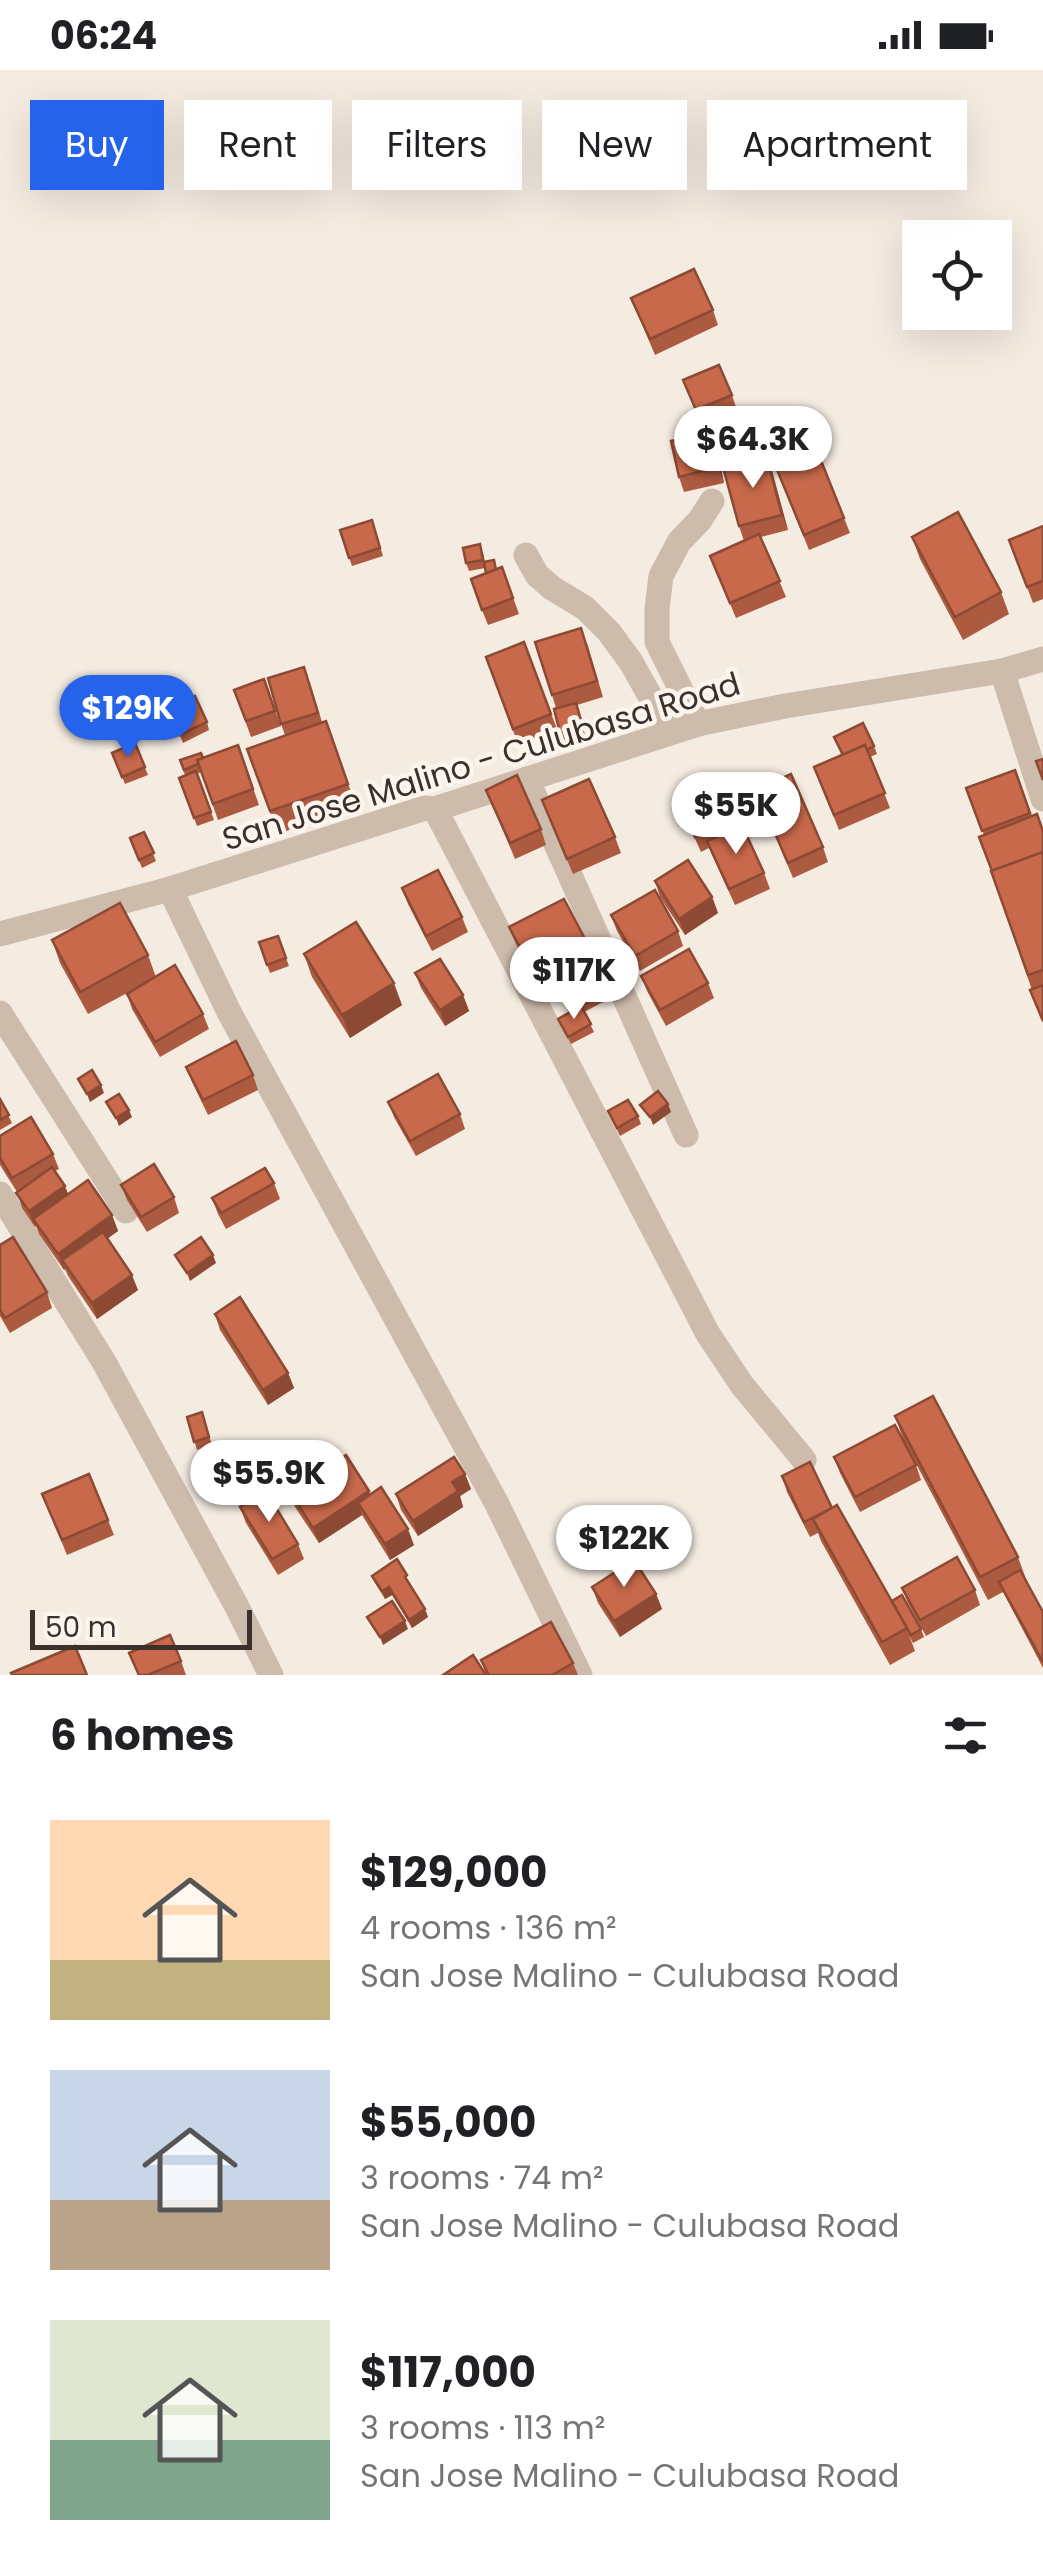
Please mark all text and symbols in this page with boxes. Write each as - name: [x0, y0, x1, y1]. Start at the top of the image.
- text: 06:24: [50, 9, 157, 62]
- chip: Buy: [30, 100, 164, 190]
- chip: Rent: [184, 100, 332, 190]
- chip: Filters: [352, 100, 522, 190]
- chip: New: [542, 100, 687, 190]
- chip: Apartment: [707, 100, 967, 190]
- map controls: [902, 220, 1012, 330]
- button: locate: [902, 220, 1012, 330]
- pin: $64.3K: [672, 406, 834, 491]
- text: $64.3K: [696, 416, 810, 461]
- street label: San Jose Malino - Culubasa Road: [216, 661, 746, 861]
- pin: $129K: [58, 675, 198, 760]
- text: $129K: [81, 685, 175, 730]
- pin: $55K: [677, 772, 795, 857]
- text: $55K: [694, 782, 778, 827]
- pin: $117K: [504, 937, 644, 1022]
- text: $117K: [532, 947, 616, 992]
- pin: $55.9K: [188, 1440, 350, 1525]
- text: $55.9K: [212, 1450, 326, 1495]
- pin: $122K: [554, 1505, 694, 1590]
- text: $122K: [578, 1515, 670, 1560]
- scale bar: [30, 1605, 252, 1650]
- text: 50 m: [45, 1608, 116, 1647]
- text: 6 homes: [50, 1706, 235, 1765]
- icon: filters: [938, 1708, 993, 1763]
- text: $129,000: [360, 1843, 547, 1902]
- icon: home: [130, 1860, 250, 1980]
- text: 4 rooms · 136 m²: [360, 1905, 617, 1950]
- text: San Jose Malino - Culubasa Road: [360, 1953, 899, 1998]
- text: $55,000: [360, 2093, 536, 2152]
- icon: home: [130, 2110, 250, 2230]
- text: 3 rooms · 74 m²: [360, 2155, 604, 2200]
- text: San Jose Malino - Culubasa Road: [360, 2203, 899, 2248]
- text: $117,000: [360, 2343, 536, 2402]
- icon: home: [130, 2360, 250, 2480]
- text: 3 rooms · 113 m²: [360, 2405, 605, 2450]
- text: San Jose Malino - Culubasa Road: [360, 2453, 899, 2498]

